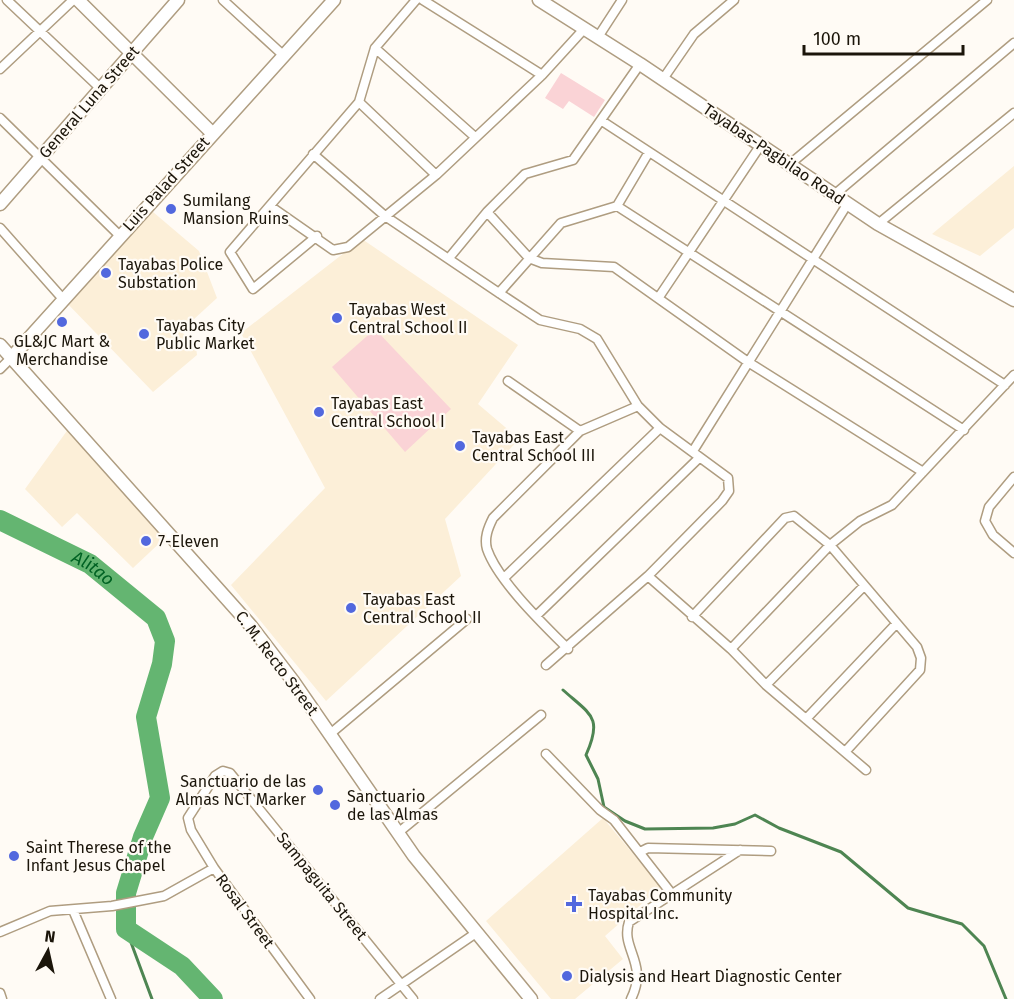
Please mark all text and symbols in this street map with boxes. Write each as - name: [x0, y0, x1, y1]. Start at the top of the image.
- scale bar: [804, 18, 963, 56]
- text: 100 m: [813, 28, 861, 50]
- street label: General Luna Street: [35, 42, 143, 162]
- street label: Tayabas-Pagbilao Road: [699, 99, 849, 209]
- street label: Luis Palad Street: [119, 133, 214, 235]
- place label: Sumilang Mansion Ruins: [183, 191, 289, 228]
- marker: Sumilang Mansion Ruins: [164, 202, 178, 216]
- place label: Tayabas Police Substation: [118, 255, 223, 292]
- marker: Tayabas Police Substation: [99, 266, 113, 280]
- place label: Tayabas West Central School II: [349, 300, 467, 337]
- marker: Tayabas West Central School II: [330, 311, 344, 325]
- marker: GL&JC Mart & Merchandise: [55, 315, 69, 329]
- place label: Tayabas City Public Market: [156, 316, 255, 353]
- marker: Tayabas City Public Market: [137, 327, 151, 341]
- place label: GL&JC Mart & Merchandise: [14, 332, 111, 369]
- place label: Tayabas East Central School I: [331, 394, 445, 431]
- marker: Tayabas East Central School I: [312, 405, 326, 419]
- place label: Tayabas East Central School III: [472, 428, 595, 465]
- marker: Tayabas East Central School III: [453, 439, 467, 453]
- place label: 7-Eleven: [158, 532, 219, 551]
- marker: 7-Eleven: [139, 534, 153, 548]
- water label: Alitao: [67, 545, 119, 590]
- place label: Tayabas East Central School II: [363, 590, 481, 627]
- marker: Tayabas East Central School II: [344, 601, 358, 615]
- street label: C. M. Recto Street: [232, 607, 323, 719]
- place label: Sanctuario de las Almas NCT Marker: [176, 772, 307, 809]
- marker: Sanctuario de las Almas NCT Marker: [311, 783, 325, 797]
- place label: Sanctuario de las Almas: [347, 787, 438, 824]
- marker: Sanctuario de las Almas: [328, 798, 342, 812]
- street label: Sampaguita Street: [273, 828, 371, 944]
- place label: Saint Therese of the Infant Jesus Chapel: [26, 838, 171, 875]
- marker: Saint Therese of the Infant Jesus Chapel: [7, 849, 21, 863]
- street label: Rosal Street: [212, 870, 278, 952]
- place label: Tayabas Community Hospital Inc.: [588, 886, 732, 923]
- marker: Tayabas Community Hospital Inc.: [565, 895, 583, 913]
- north arrow: [18, 921, 78, 981]
- text: N: [43, 926, 57, 947]
- place label: Dialysis and Heart Diagnostic Center: [579, 967, 843, 986]
- marker: Dialysis and Heart Diagnostic Center: [560, 969, 574, 983]

